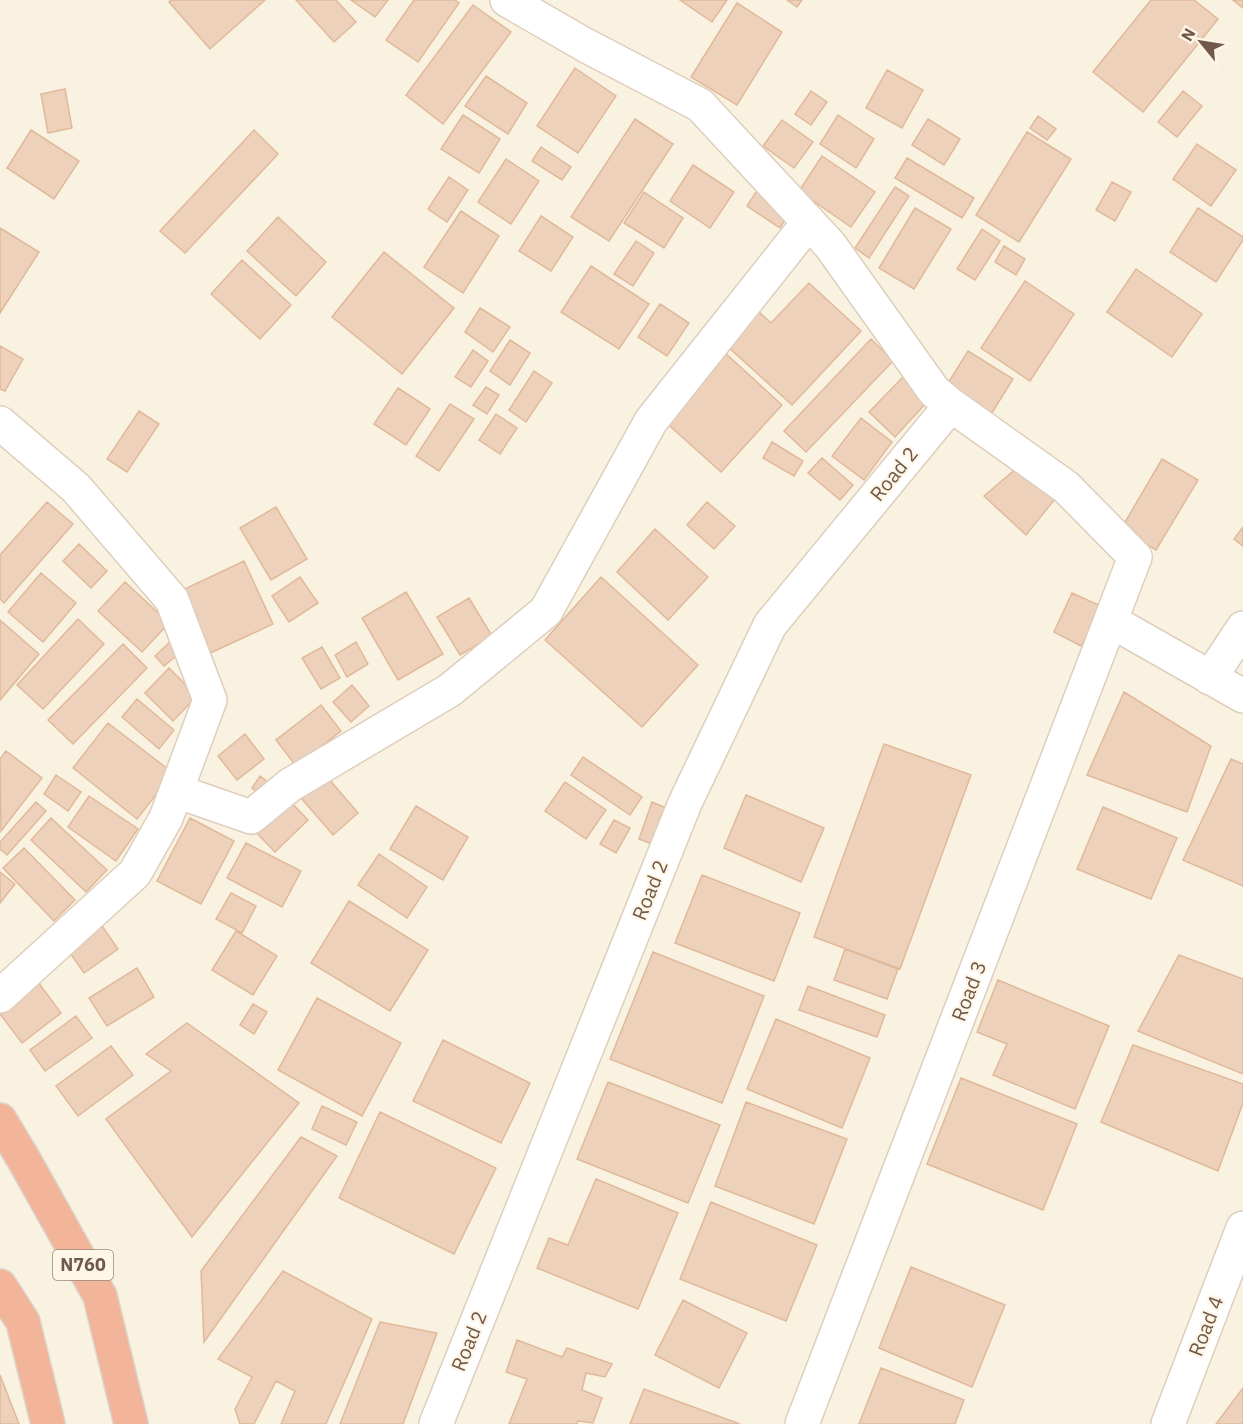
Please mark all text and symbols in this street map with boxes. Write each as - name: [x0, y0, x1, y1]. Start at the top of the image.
- north arrow: [1171, 12, 1231, 72]
- text: N: [1176, 24, 1200, 45]
- street label: Road 2: [863, 441, 924, 507]
- street label: Road 2: [625, 856, 674, 924]
- street label: Road 3: [945, 957, 992, 1025]
- road number: N760: [53, 1250, 113, 1280]
- street label: Road 4: [1182, 1292, 1229, 1360]
- street label: Road 2: [444, 1307, 493, 1375]

